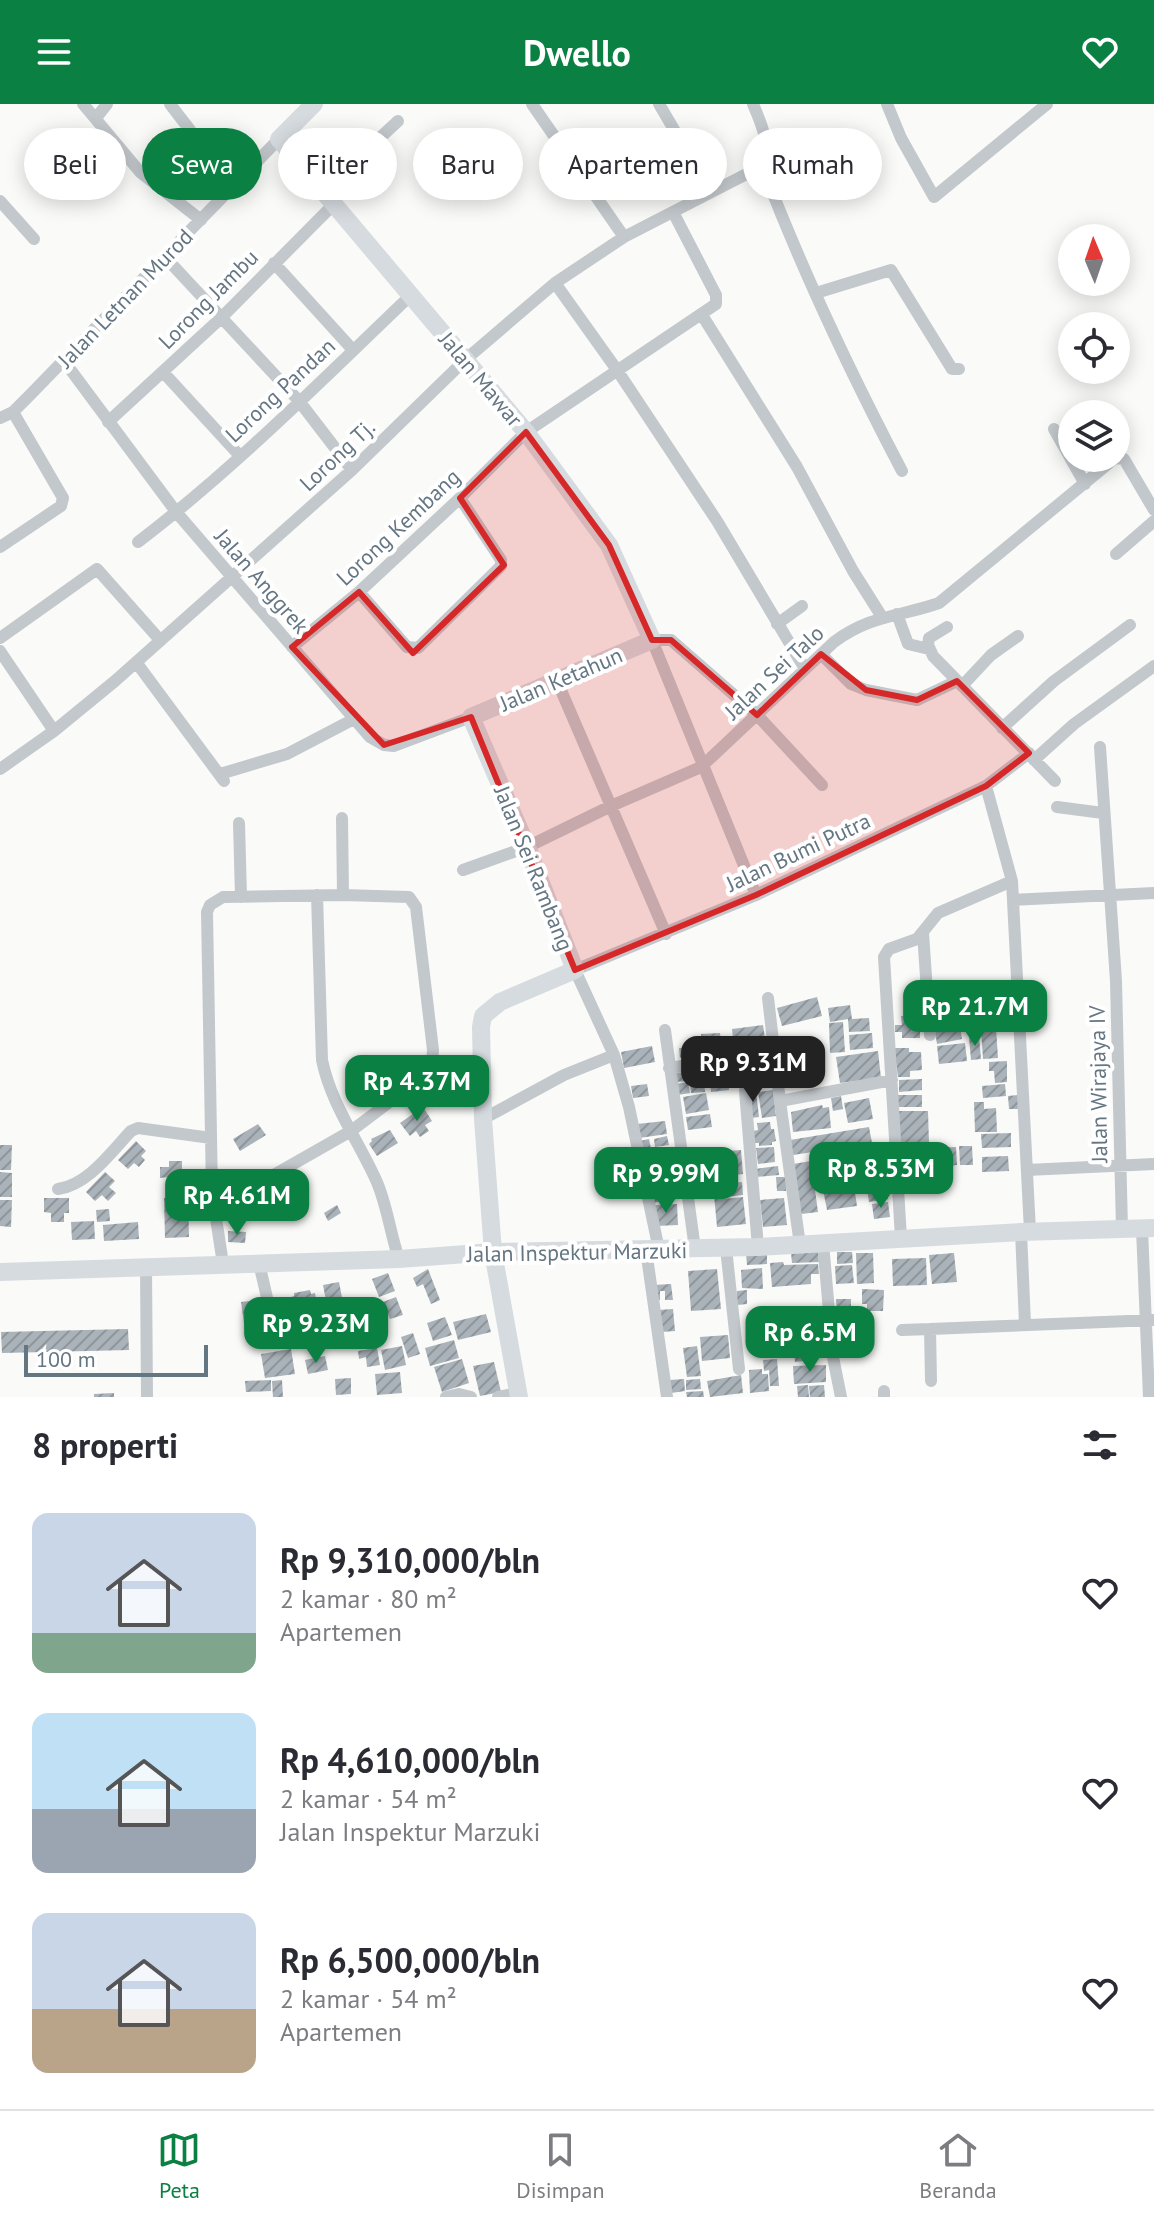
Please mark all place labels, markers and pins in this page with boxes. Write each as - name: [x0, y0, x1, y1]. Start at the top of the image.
- pin: Rp 21.7M: [892, 980, 1058, 1048]
- pin: Rp 9.31M: [670, 1036, 836, 1104]
- pin: Rp 4.37M: [334, 1055, 500, 1123]
- pin: Rp 8.53M: [798, 1142, 964, 1210]
- pin: Rp 9.99M: [583, 1147, 749, 1215]
- pin: Rp 4.61M: [154, 1169, 320, 1237]
- pin: Rp 9.23M: [233, 1297, 399, 1365]
- pin: Rp 6.5M: [736, 1306, 884, 1374]

